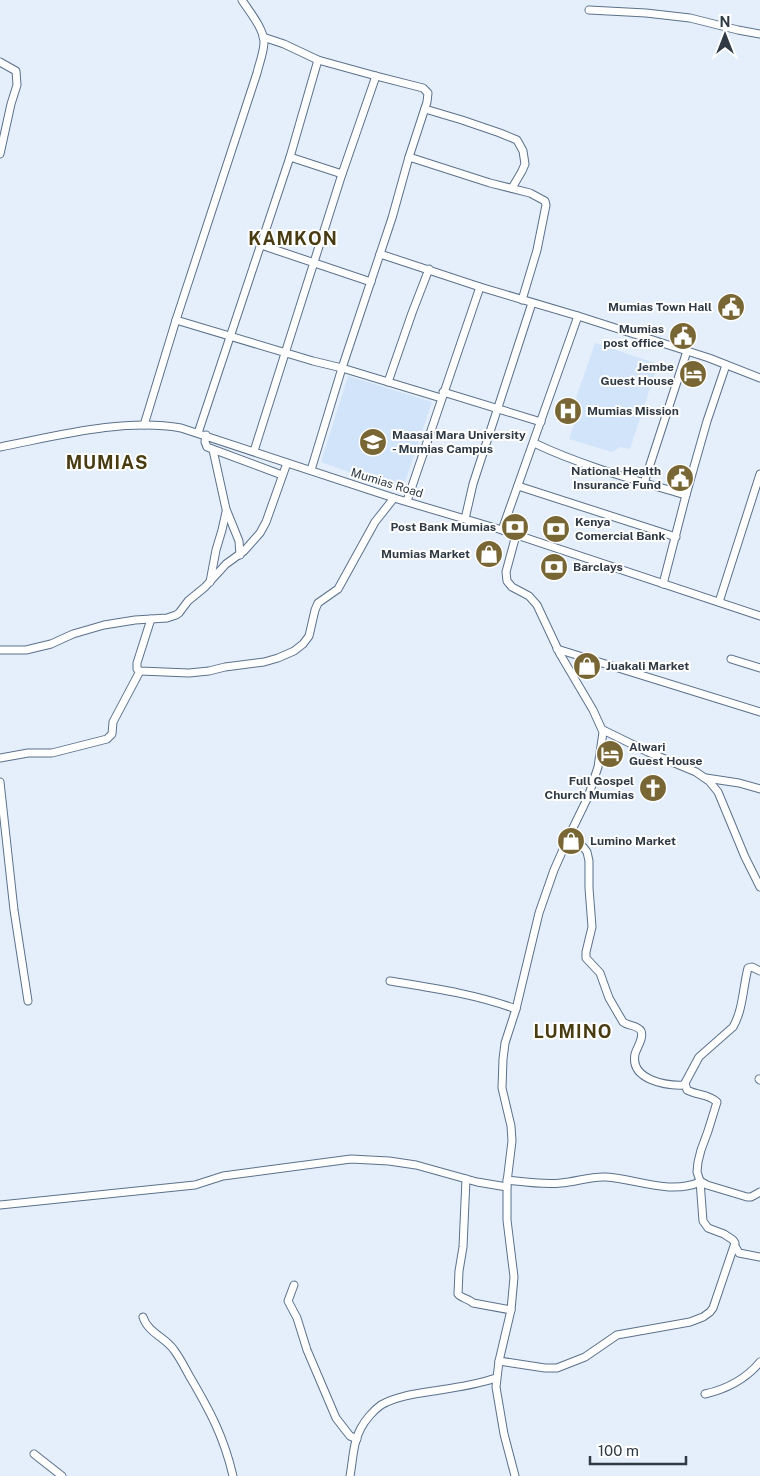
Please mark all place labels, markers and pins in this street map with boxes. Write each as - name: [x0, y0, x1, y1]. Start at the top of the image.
- public building icon: Mumias Town Hall: [716, 292, 746, 322]
- place label: Mumias Town Hall: [608, 300, 712, 314]
- public building icon: Mumias post office: [668, 321, 698, 351]
- place label: Mumias post office: [603, 322, 664, 350]
- hotel icon: Jembe Guest House: [678, 359, 708, 389]
- place label: Jembe Guest House: [601, 360, 674, 388]
- hospital icon: Mumias Mission: [553, 396, 583, 426]
- place label: Mumias Mission: [587, 404, 679, 418]
- school or university icon: Maasai Mara University - Mumias Campus: [358, 427, 388, 457]
- place label: Maasai Mara University - Mumias Campus: [392, 428, 526, 456]
- public building icon: National Health Insurance Fund: [665, 463, 695, 493]
- place label: National Health Insurance Fund: [571, 464, 661, 492]
- bank icon: Post Bank Mumias: [500, 512, 530, 542]
- bank icon: Kenya Comercial Bank: [541, 514, 571, 544]
- place label: Kenya Comercial Bank: [575, 515, 665, 543]
- place label: Post Bank Mumias: [391, 520, 496, 534]
- shop icon: Mumias Market: [474, 539, 504, 569]
- place label: Mumias Market: [381, 547, 470, 561]
- bank icon: Barclays: [539, 552, 569, 582]
- place label: Barclays: [573, 560, 623, 574]
- shop icon: Juakali Market: [572, 651, 602, 681]
- place label: Juakali Market: [606, 659, 689, 673]
- hotel icon: Alwari Guest House: [595, 739, 625, 769]
- place label: Alwari Guest House: [629, 740, 703, 768]
- church icon: Full Gospel Church Mumias: [638, 773, 668, 803]
- place label: Full Gospel Church Mumias: [545, 774, 634, 802]
- shop icon: Lumino Market: [556, 826, 586, 856]
- place label: Lumino Market: [590, 834, 676, 848]

